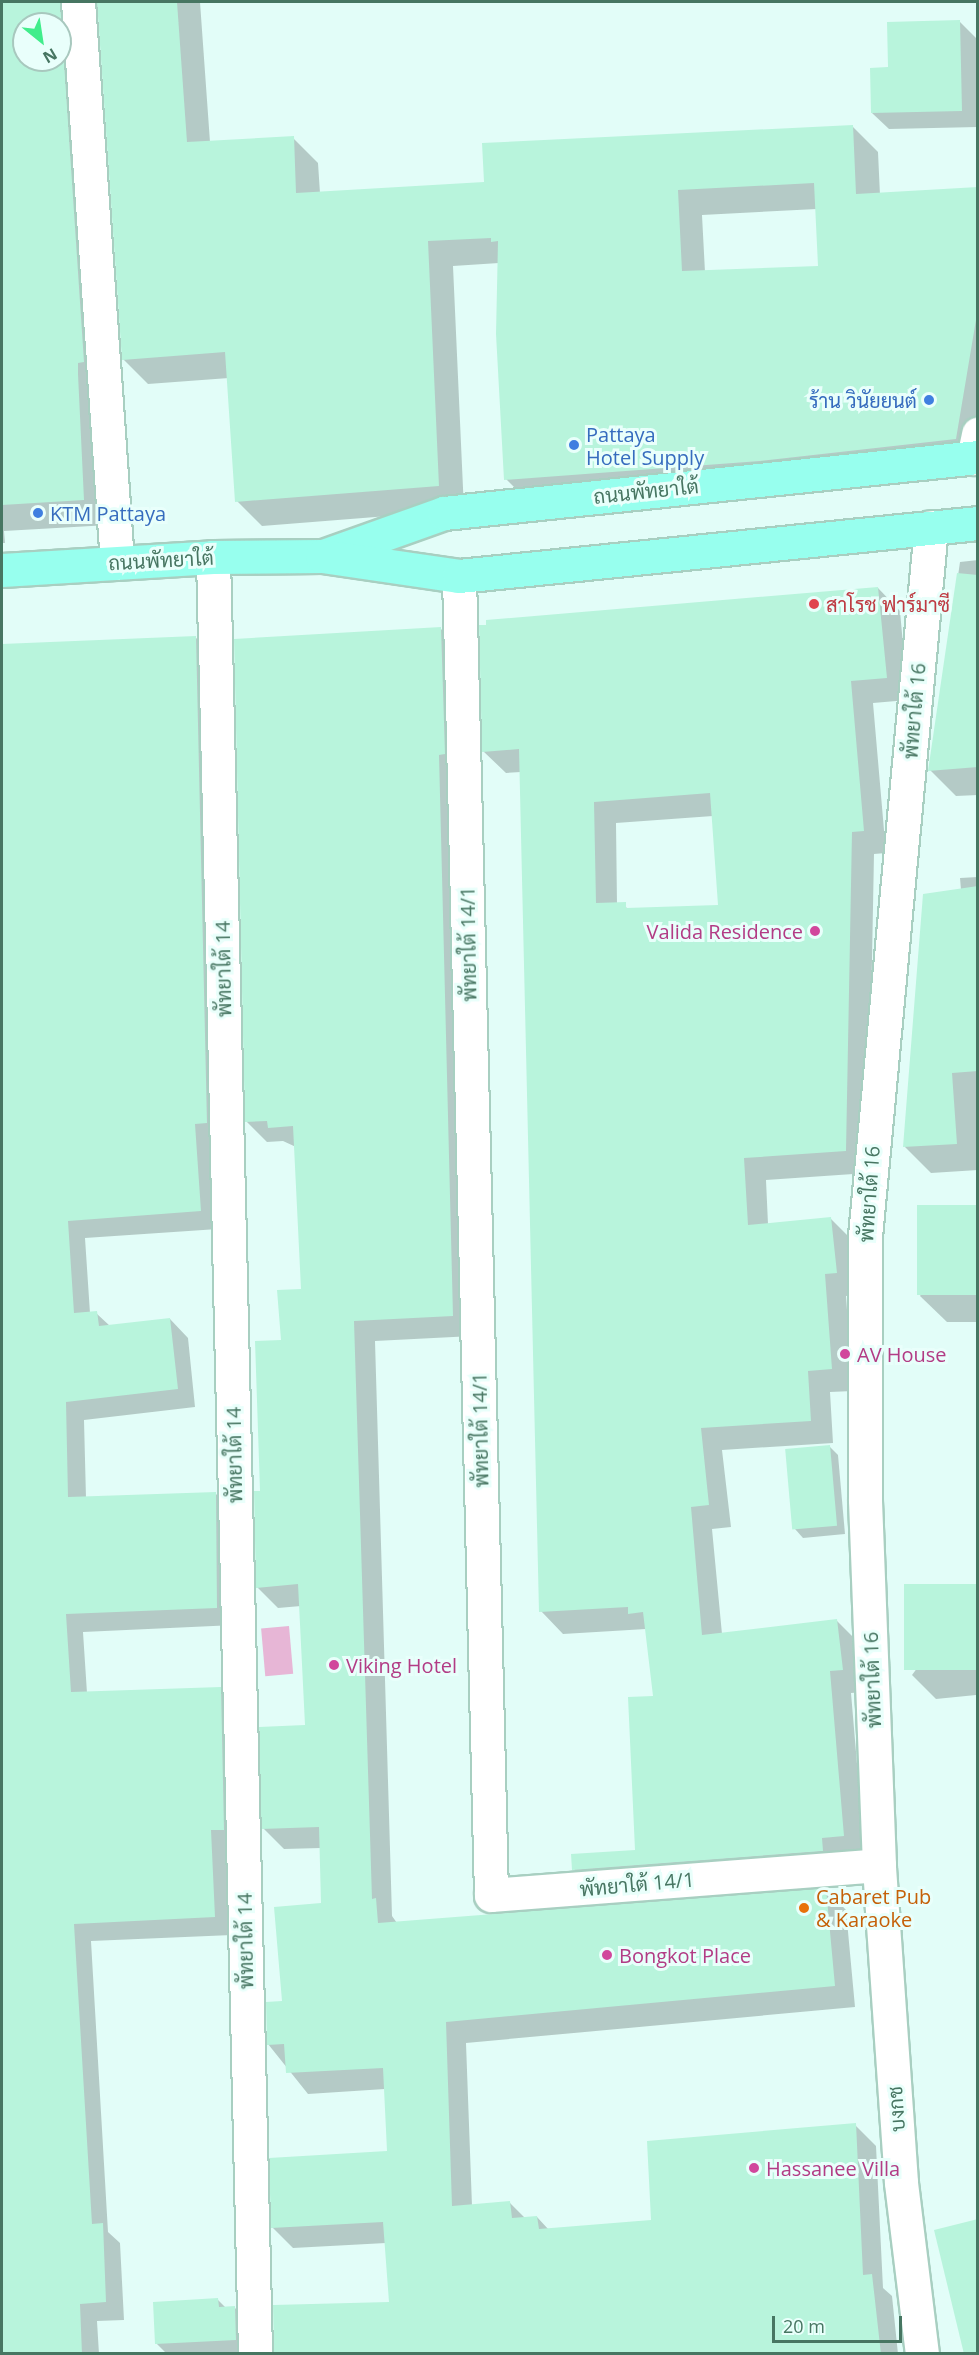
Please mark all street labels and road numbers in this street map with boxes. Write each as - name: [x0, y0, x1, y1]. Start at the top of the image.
- street label: ถนนพัทยาใต้: [592, 474, 700, 508]
- street label: ถนนพัทยาใต้: [108, 545, 214, 575]
- street label: พัทยาใต้ 16: [898, 662, 930, 760]
- street label: พัทยาใต้ 14/1: [455, 886, 481, 1002]
- street label: พัทยาใต้ 14: [210, 921, 236, 1017]
- street label: พัทยาใต้ 16: [854, 1145, 884, 1243]
- street label: พัทยาใต้ 14/1: [467, 1372, 493, 1488]
- street label: พัทยาใต้ 14: [221, 1407, 247, 1503]
- street label: พัทยาใต้ 16: [858, 1631, 886, 1729]
- street label: พัทยาใต้ 14/1: [579, 1867, 695, 1901]
- street label: พัทยาใต้ 14: [232, 1893, 258, 1989]
- street label: บงกช: [882, 2085, 910, 2133]

